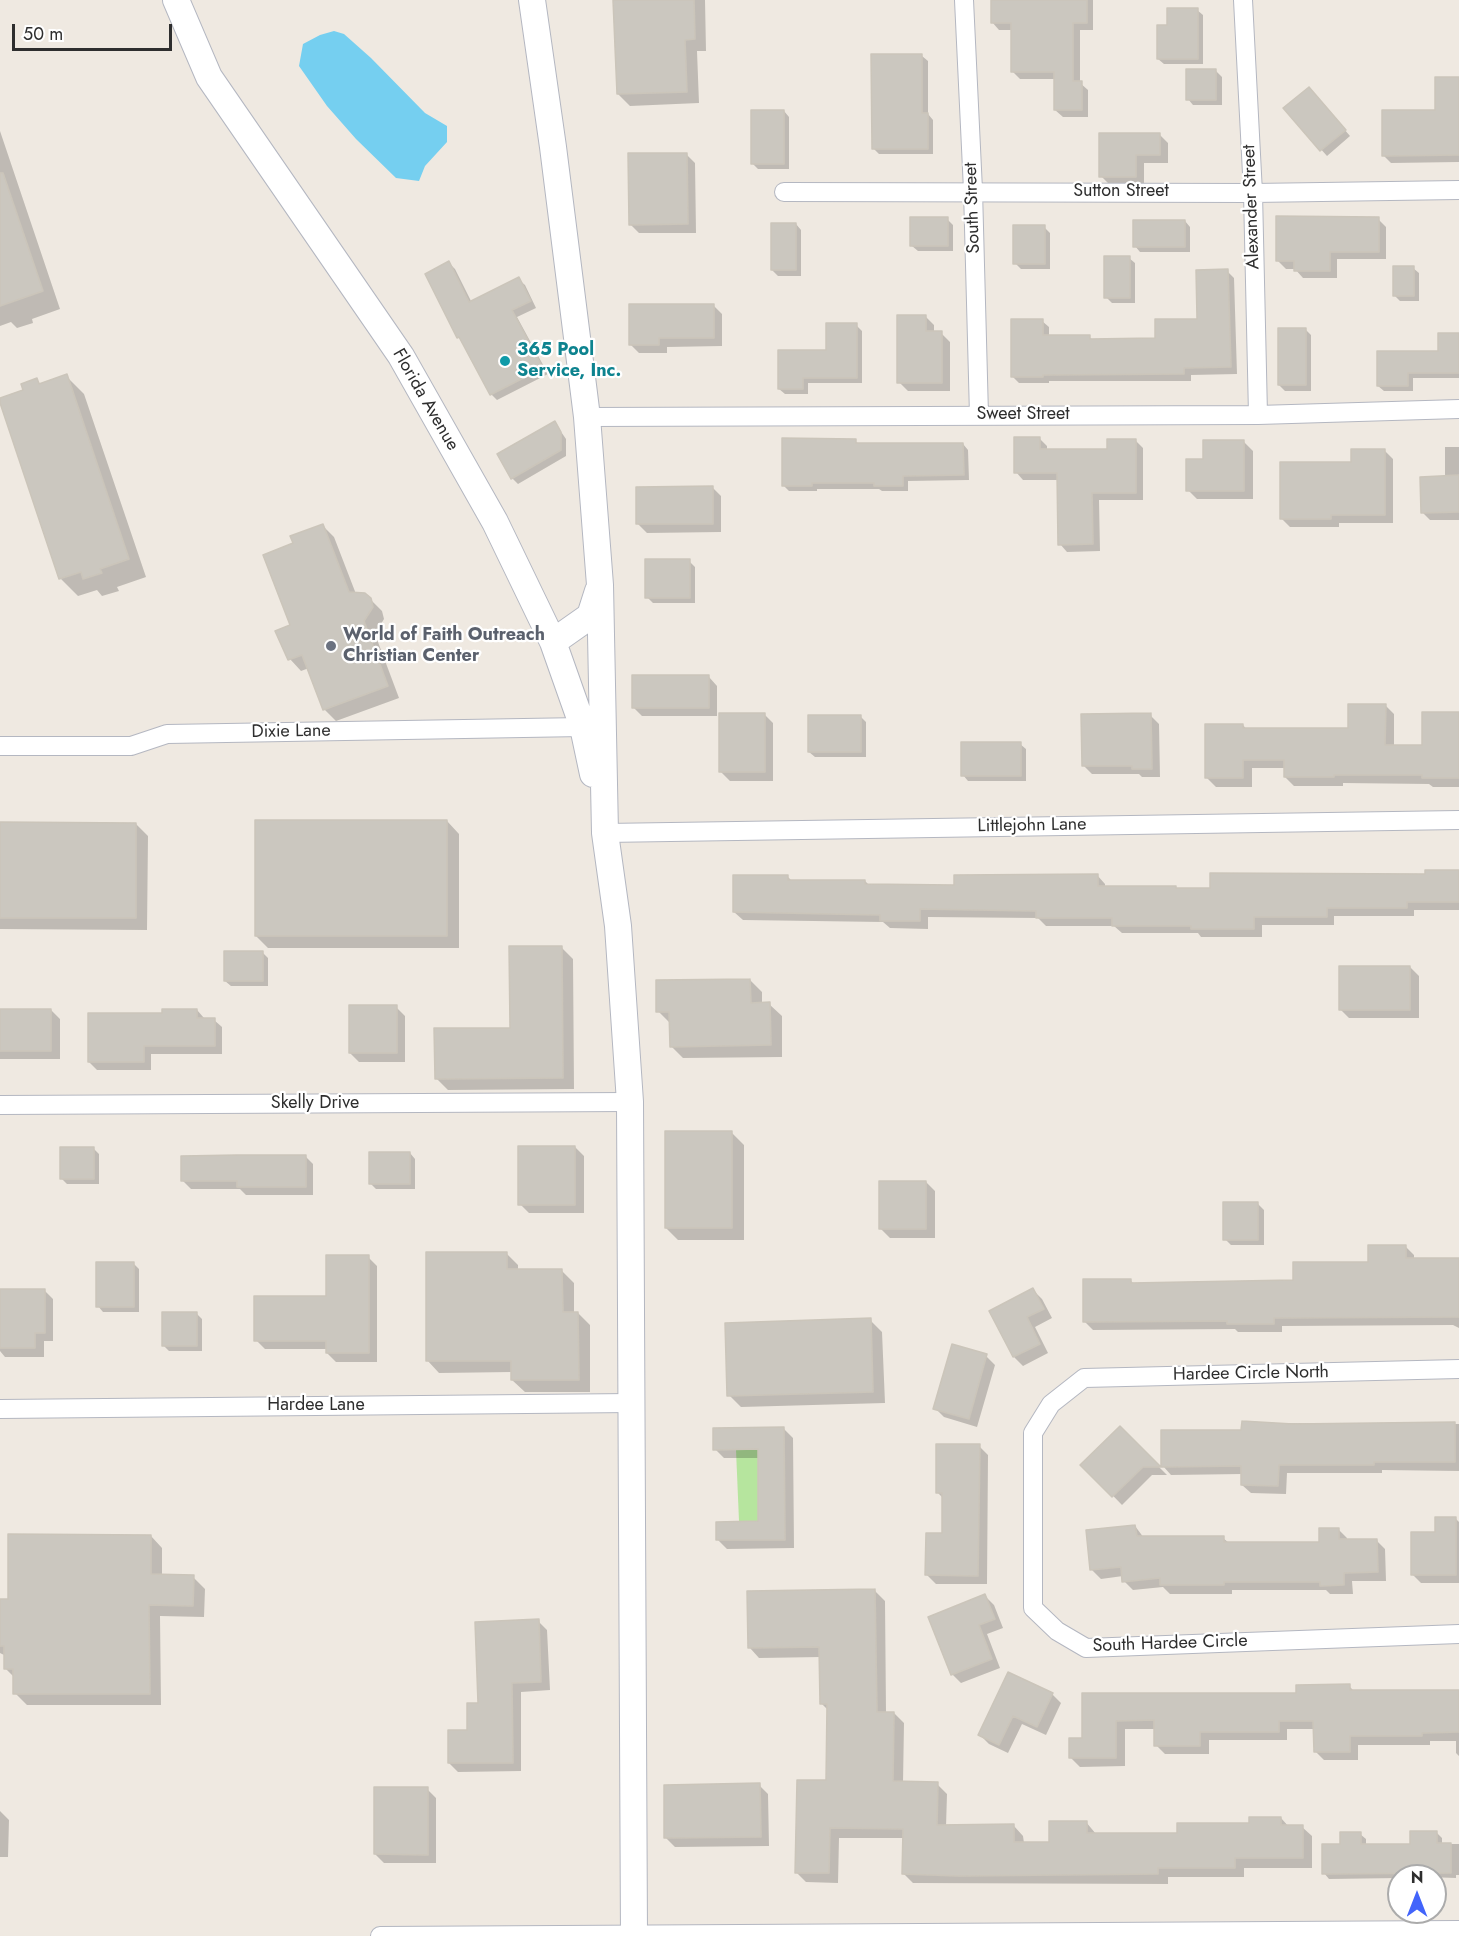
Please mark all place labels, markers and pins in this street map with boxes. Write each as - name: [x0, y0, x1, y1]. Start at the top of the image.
- place label: 365 Pool Service, Inc.: [517, 340, 621, 382]
- marker: 365 Pool Service, Inc.: [498, 354, 512, 368]
- place label: World of Faith Outreach Christian Center: [343, 625, 545, 668]
- marker: World of Faith Outreach Christian Center: [324, 639, 338, 653]

